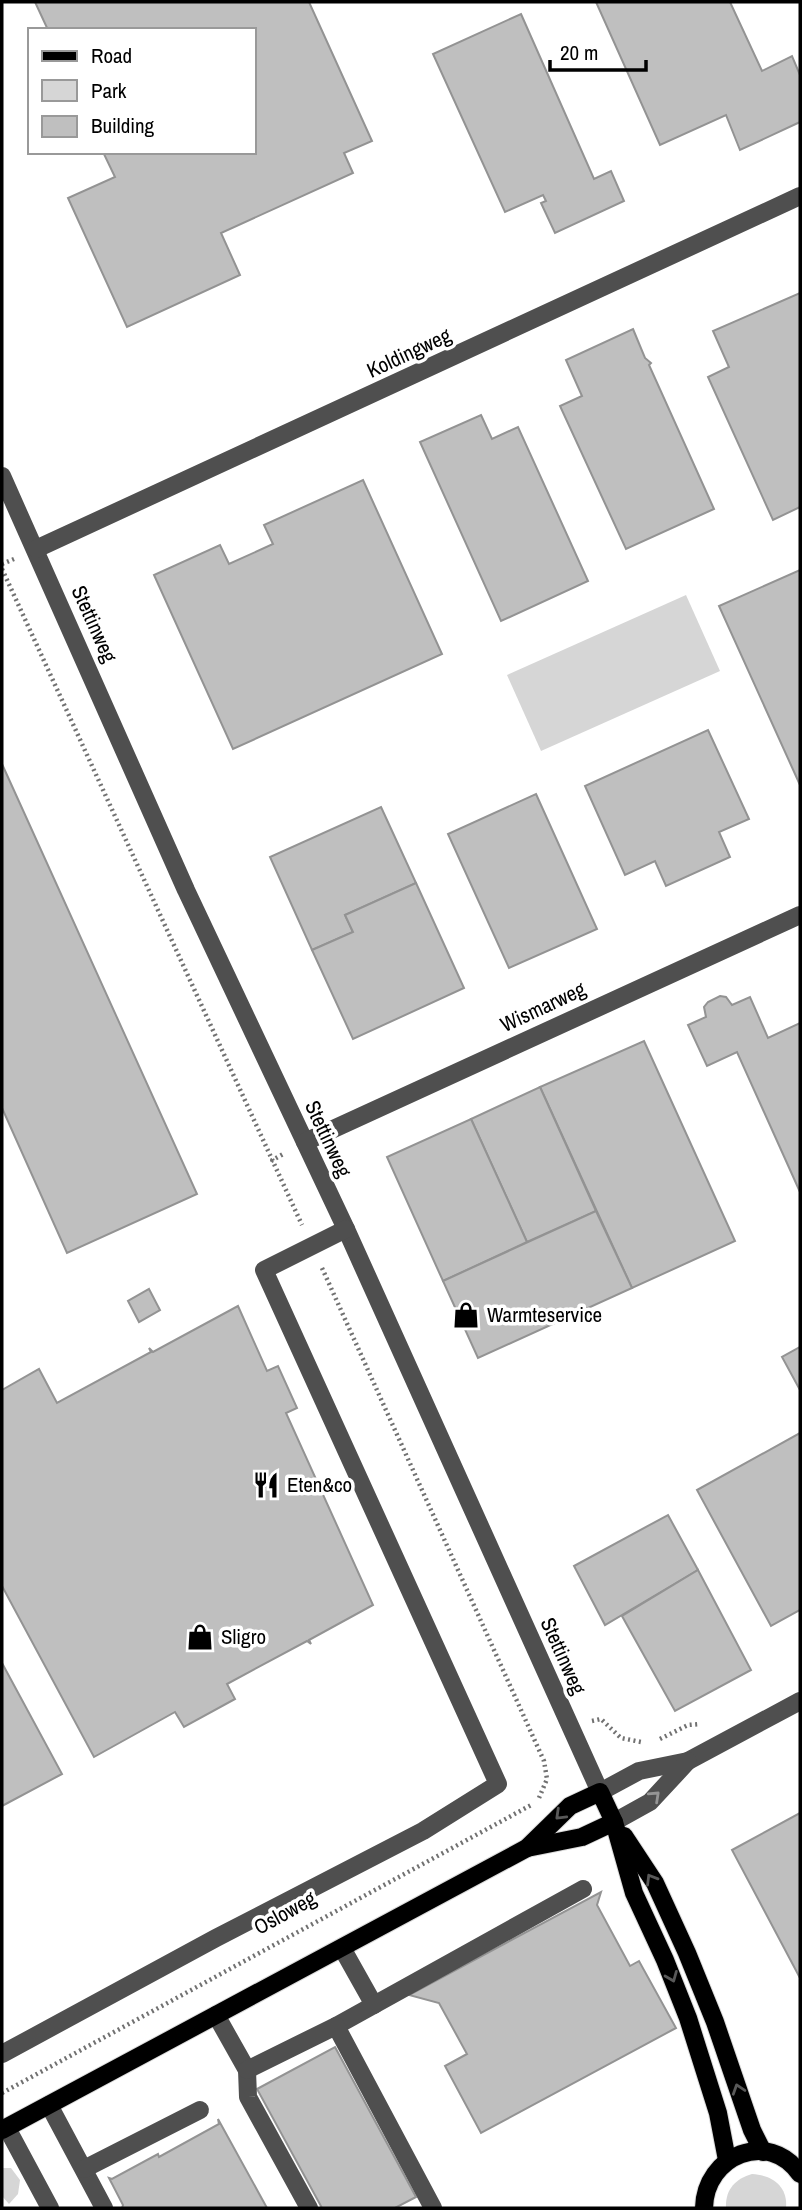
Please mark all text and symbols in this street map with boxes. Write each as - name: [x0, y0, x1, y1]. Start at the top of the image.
- legend: [28, 28, 256, 154]
- scale bar: [550, 28, 646, 72]
- text: 20 m: [560, 38, 598, 67]
- text: Road: [91, 41, 132, 70]
- text: Park: [91, 76, 127, 105]
- text: Building: [91, 111, 155, 140]
- street label: Koldingweg: [362, 320, 456, 385]
- street label: Stettinweg: [65, 581, 124, 667]
- street label: Wismarweg: [495, 974, 590, 1039]
- street label: Stettinweg: [298, 1096, 359, 1182]
- shop icon: Warmteservice: [451, 1300, 481, 1330]
- place label: Warmteservice: [487, 1300, 602, 1329]
- restaurant icon: Eten&co: [251, 1470, 281, 1500]
- place label: Eten&co: [287, 1470, 352, 1499]
- street label: Stettinweg: [534, 1613, 593, 1699]
- shop icon: Sligro: [185, 1622, 215, 1652]
- place label: Sligro: [221, 1622, 266, 1651]
- one-way arrow: [647, 1792, 660, 1805]
- one-way arrow: [555, 1807, 568, 1820]
- one-way arrow: [646, 1873, 659, 1886]
- street label: Osloweg: [248, 1883, 321, 1941]
- one-way arrow: [664, 1970, 678, 1982]
- one-way arrow: [731, 2083, 746, 2095]

